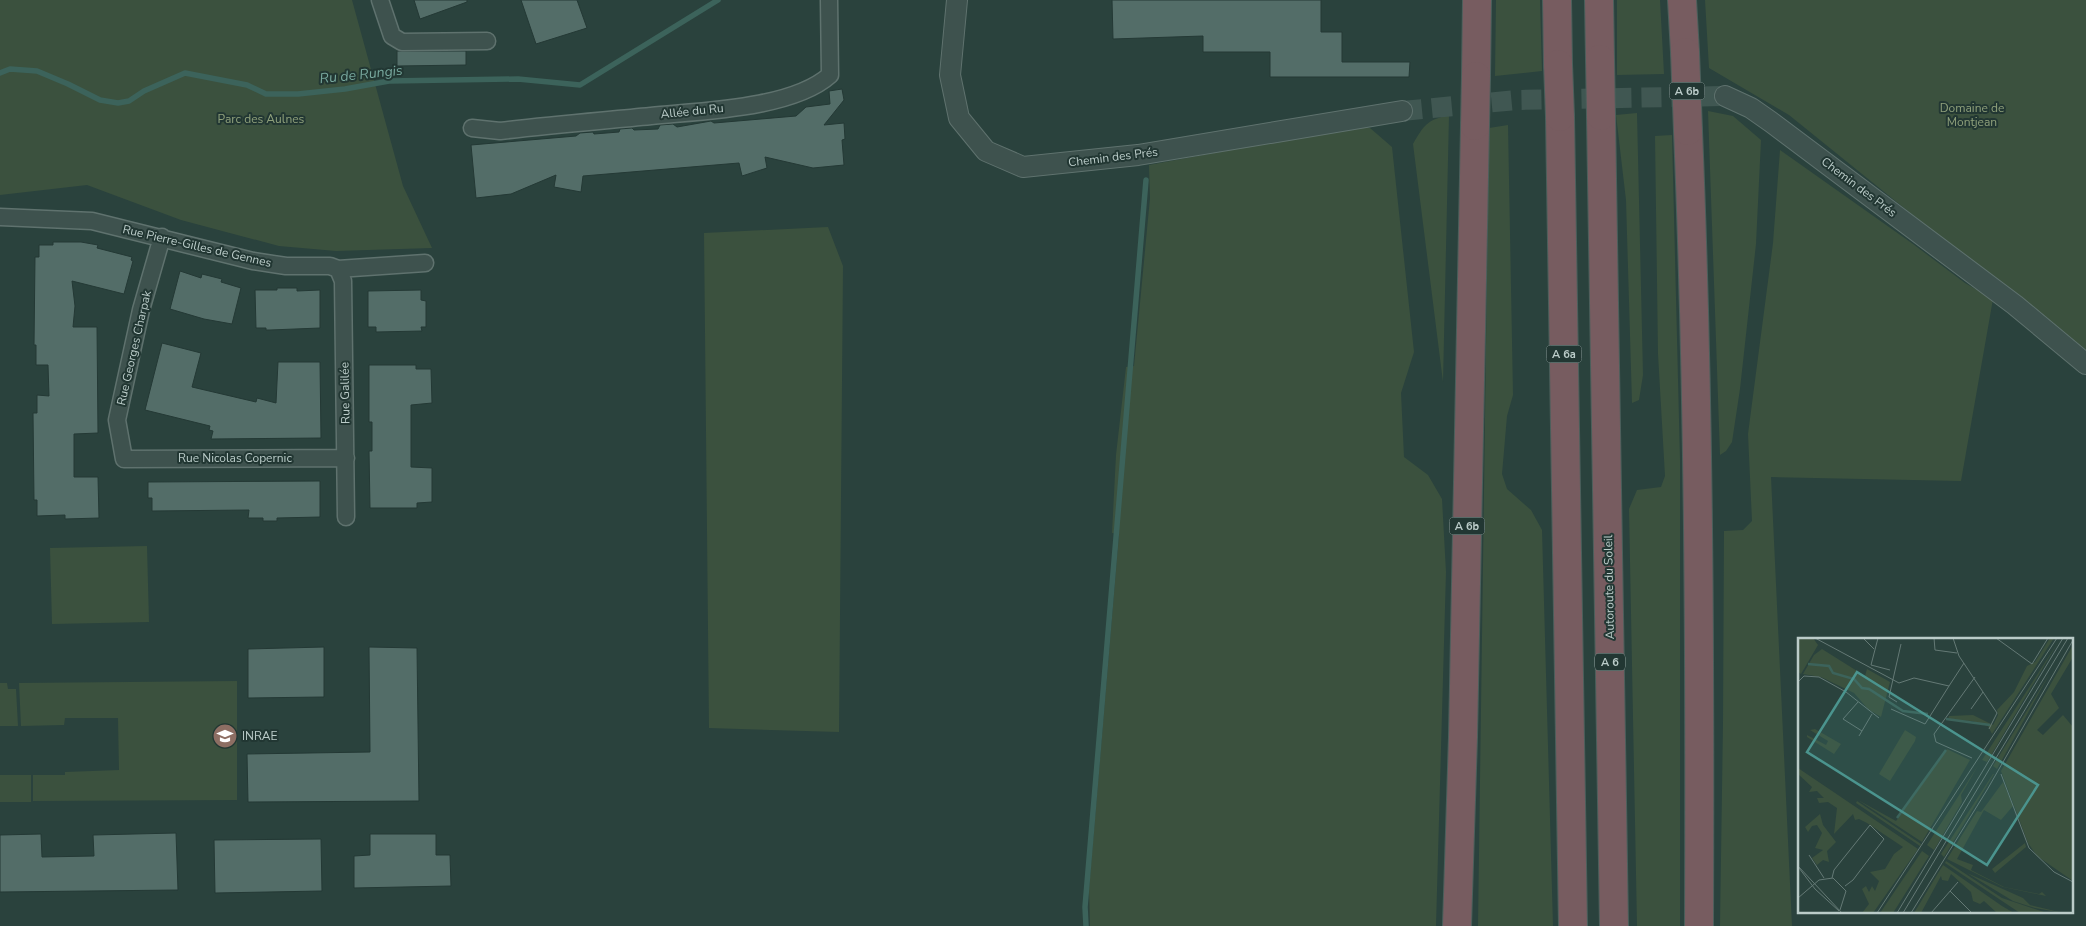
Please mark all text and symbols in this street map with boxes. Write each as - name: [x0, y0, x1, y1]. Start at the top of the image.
- water label: Ru de Rungis: [319, 61, 404, 88]
- road number: A 6b: [1670, 82, 1704, 100]
- street label: Allée du Ru: [660, 100, 724, 122]
- park label: Domaine de Montjean: [1940, 100, 2004, 130]
- park label: Parc des Aulnes: [218, 111, 305, 127]
- street label: Chemin des Prés: [1067, 144, 1159, 170]
- street label: Chemin des Prés: [1818, 153, 1900, 221]
- street label: Rue Pierre-Gilles de Gennes: [121, 221, 273, 271]
- street label: Rue Georges Charpak: [113, 288, 155, 407]
- road number: A 6a: [1546, 346, 1582, 362]
- street label: Rue Galilée: [336, 362, 354, 424]
- street label: Rue Nicolas Copernic: [178, 450, 292, 466]
- road number: A 6b: [1450, 518, 1484, 534]
- street label: Autoroute du Soleil: [1600, 534, 1618, 639]
- inset map: [1798, 638, 2074, 914]
- road number: A 6: [1595, 654, 1625, 670]
- school or university icon: INRAE: [212, 723, 238, 749]
- place label: INRAE: [242, 728, 278, 744]

